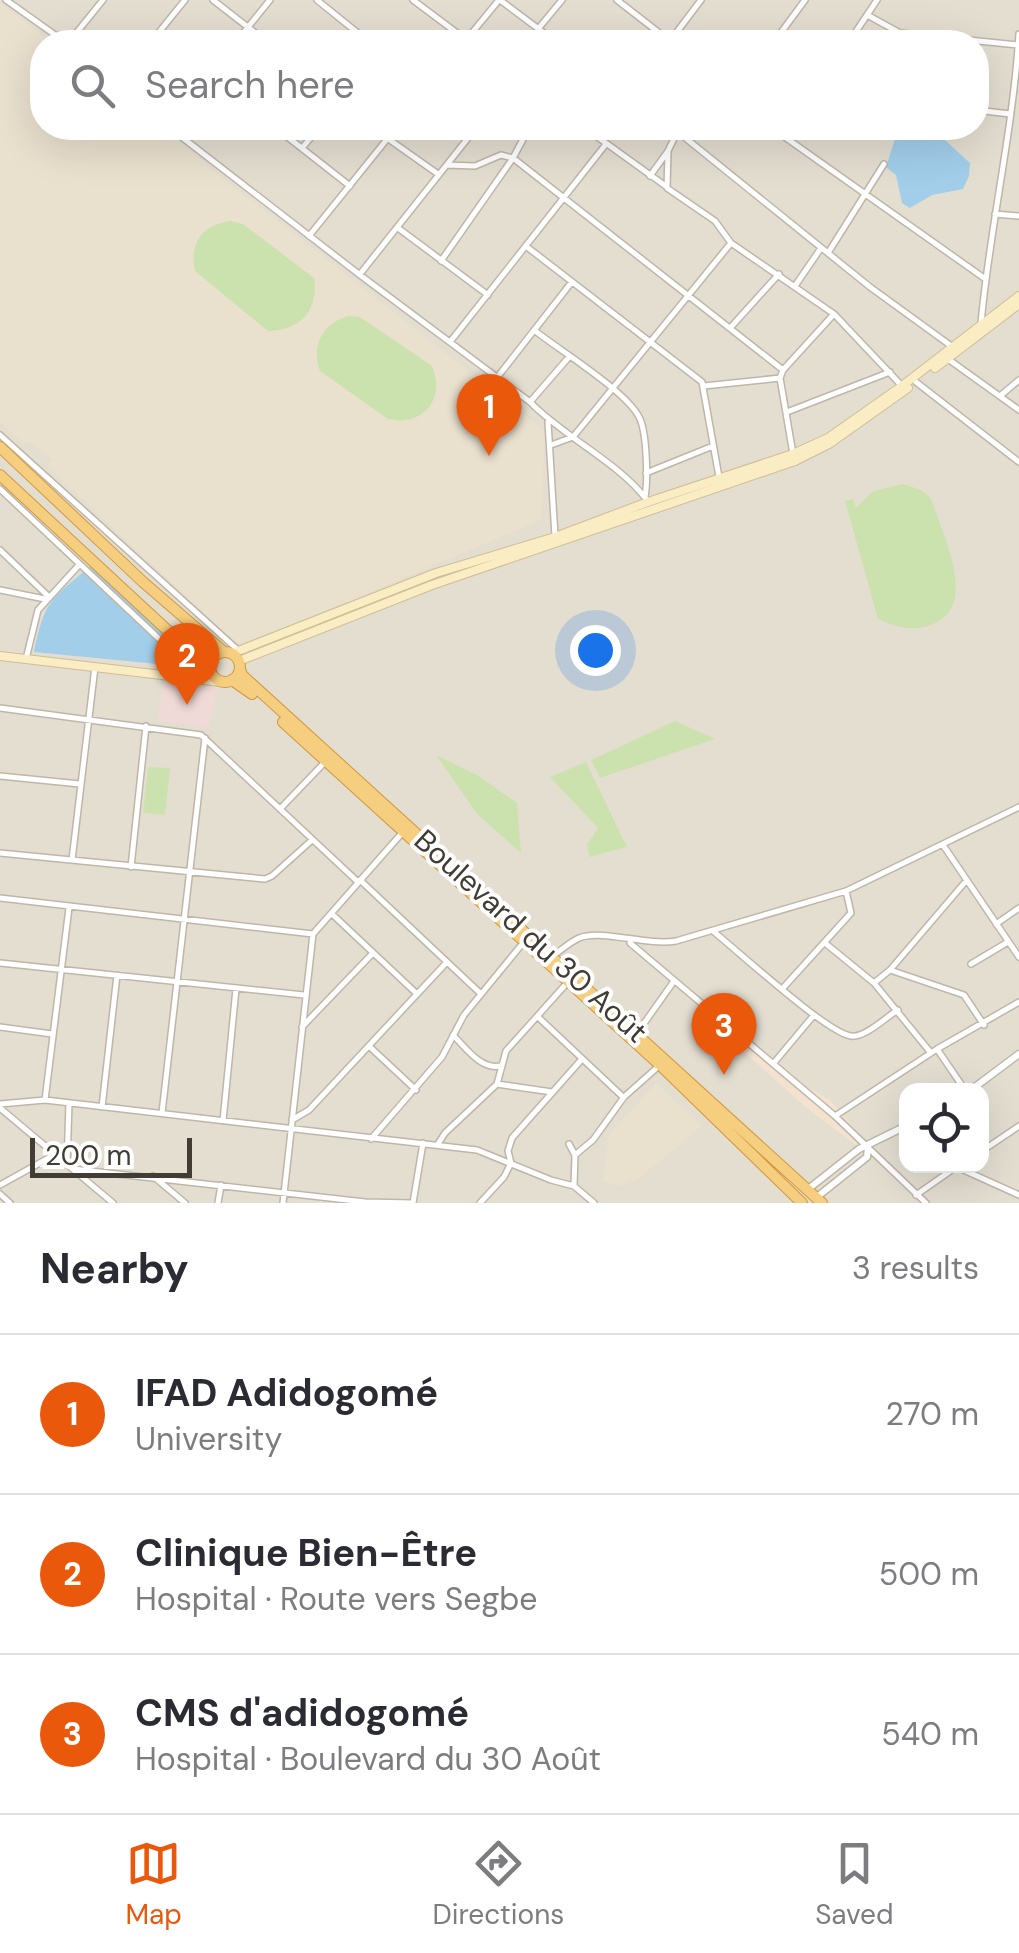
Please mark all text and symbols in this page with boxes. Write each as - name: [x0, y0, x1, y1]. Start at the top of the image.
- search box: [30, 30, 989, 140]
- icon: search: [65, 58, 120, 113]
- text: Search here: [145, 60, 355, 110]
- pin: 1: [456, 374, 522, 456]
- pin: 2: [154, 622, 220, 705]
- your location: [570, 625, 621, 676]
- street label: Boulevard du 30 Août: [406, 821, 656, 1051]
- pin: 3: [692, 992, 756, 1075]
- map controls: [899, 1083, 989, 1173]
- button: locate: [899, 1083, 989, 1173]
- scale bar: [30, 1133, 192, 1178]
- text: 200 m: [45, 1137, 132, 1174]
- text: Nearby: [40, 1241, 189, 1296]
- text: 3 results: [852, 1247, 979, 1289]
- text: IFAD Adidogomé: [135, 1368, 438, 1418]
- text: 1: [67, 1393, 78, 1435]
- text: 270 m: [886, 1393, 979, 1435]
- text: University: [135, 1418, 282, 1460]
- text: Clinique Bien-Être: [135, 1528, 477, 1578]
- text: 2: [63, 1553, 82, 1595]
- text: 500 m: [879, 1553, 979, 1595]
- text: Hospital · Route vers Segbe: [135, 1578, 538, 1620]
- text: CMS d'adidogomé: [135, 1688, 469, 1738]
- text: 3: [63, 1713, 82, 1755]
- text: 540 m: [881, 1713, 979, 1755]
- text: Hospital · Boulevard du 30 Août: [135, 1738, 601, 1780]
- tab: Map: [125, 1836, 182, 1933]
- tab: Directions: [433, 1836, 564, 1933]
- tab: Saved: [815, 1836, 894, 1933]

